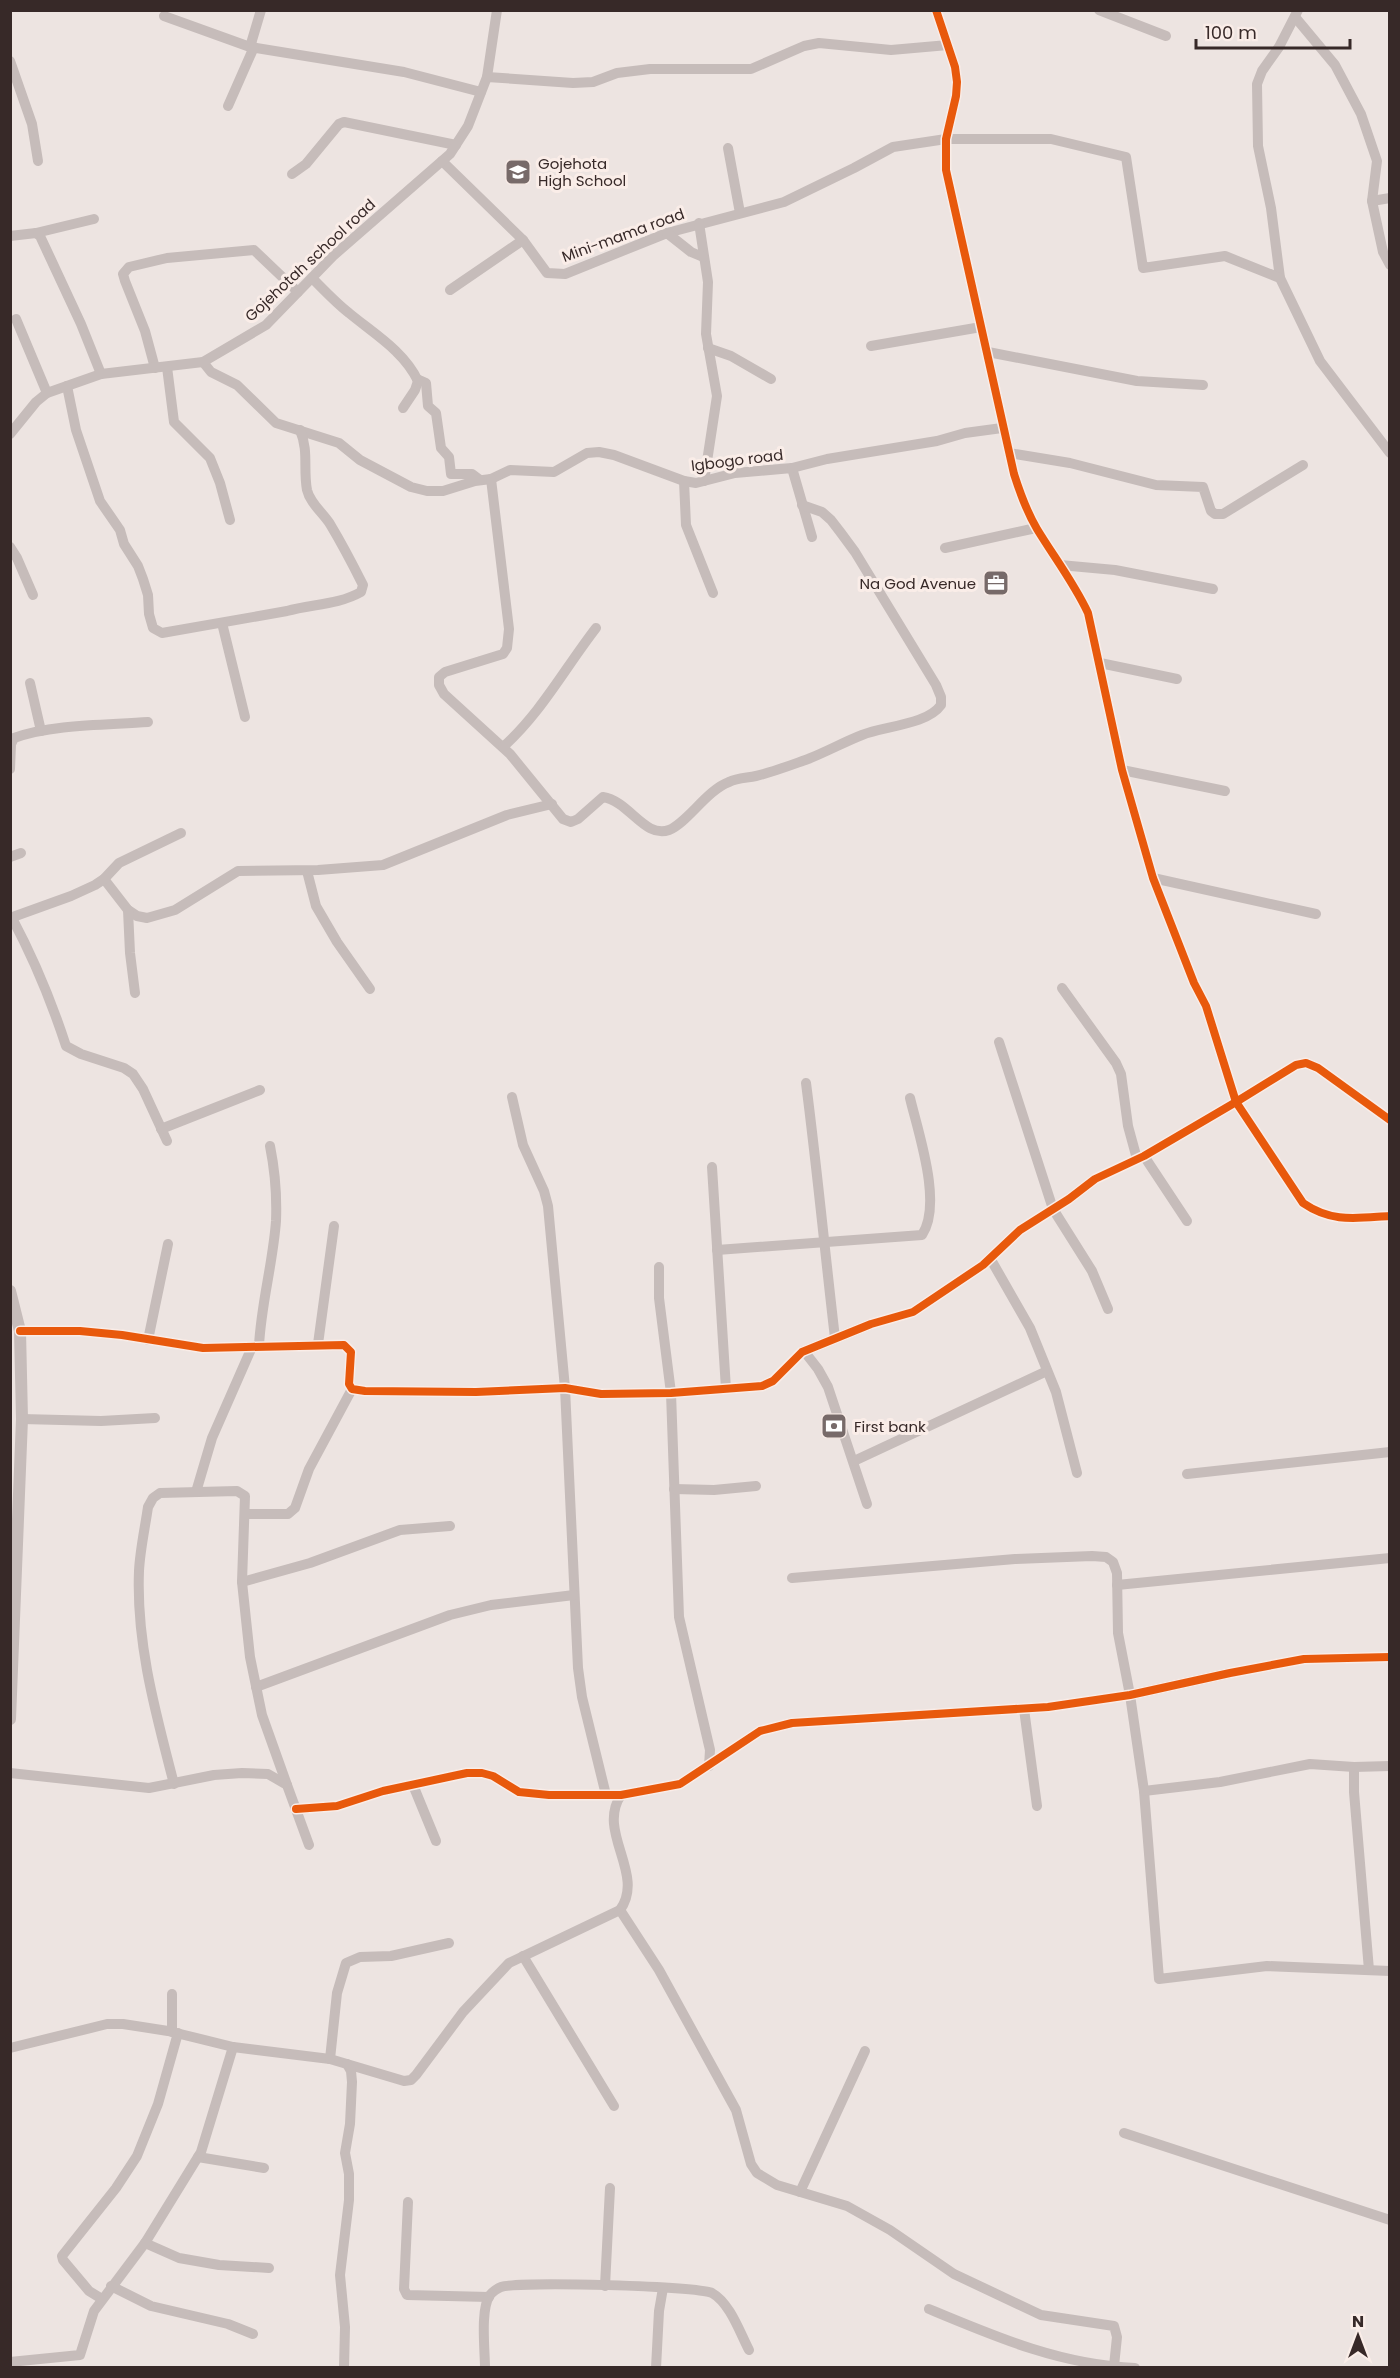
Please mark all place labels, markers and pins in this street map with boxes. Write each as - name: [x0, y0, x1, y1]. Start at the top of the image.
- place label: Gojehota High School: [538, 153, 626, 191]
- school or university icon: Gojehota High School: [503, 157, 533, 187]
- office icon: Na God Avenue: [981, 568, 1011, 598]
- place label: Na God Avenue: [860, 573, 976, 594]
- bank icon: First bank: [819, 1411, 849, 1441]
- place label: First bank: [854, 1416, 926, 1437]

